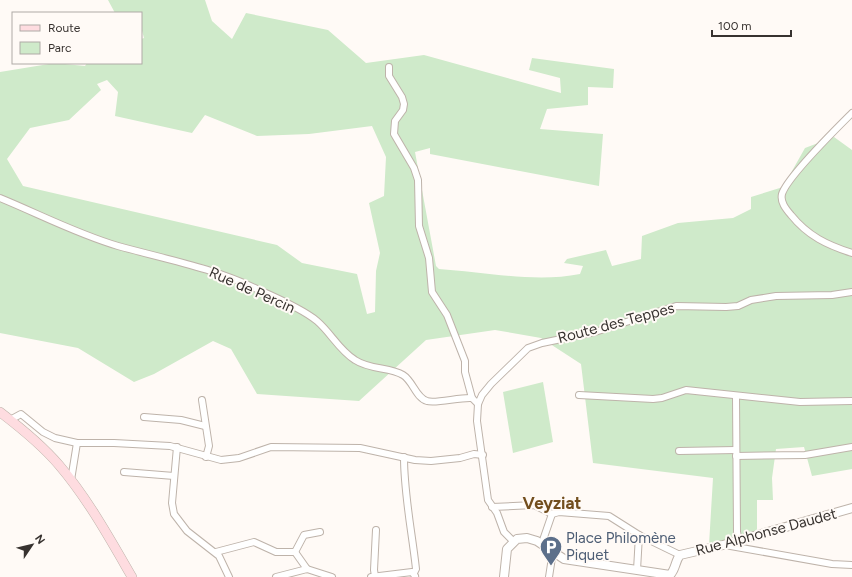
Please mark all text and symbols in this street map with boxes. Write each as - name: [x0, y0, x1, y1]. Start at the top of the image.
- legend: [12, 12, 142, 64]
- scale bar: [712, 12, 791, 38]
- text: 100 m: [718, 19, 752, 33]
- text: Route: [48, 21, 81, 35]
- text: Parc: [48, 41, 72, 55]
- street label: Rue de Percin: [206, 263, 298, 317]
- street label: Route des Teppes: [556, 299, 676, 347]
- district label: Veyziat: [523, 493, 582, 513]
- street label: Rue Alphonse Daudet: [693, 504, 839, 559]
- north arrow: [12, 525, 52, 565]
- place label: Place Philomène Piquet: [566, 529, 676, 564]
- text: N: [32, 532, 48, 547]
- parking icon: Place Philomène Piquet: [538, 534, 564, 567]

